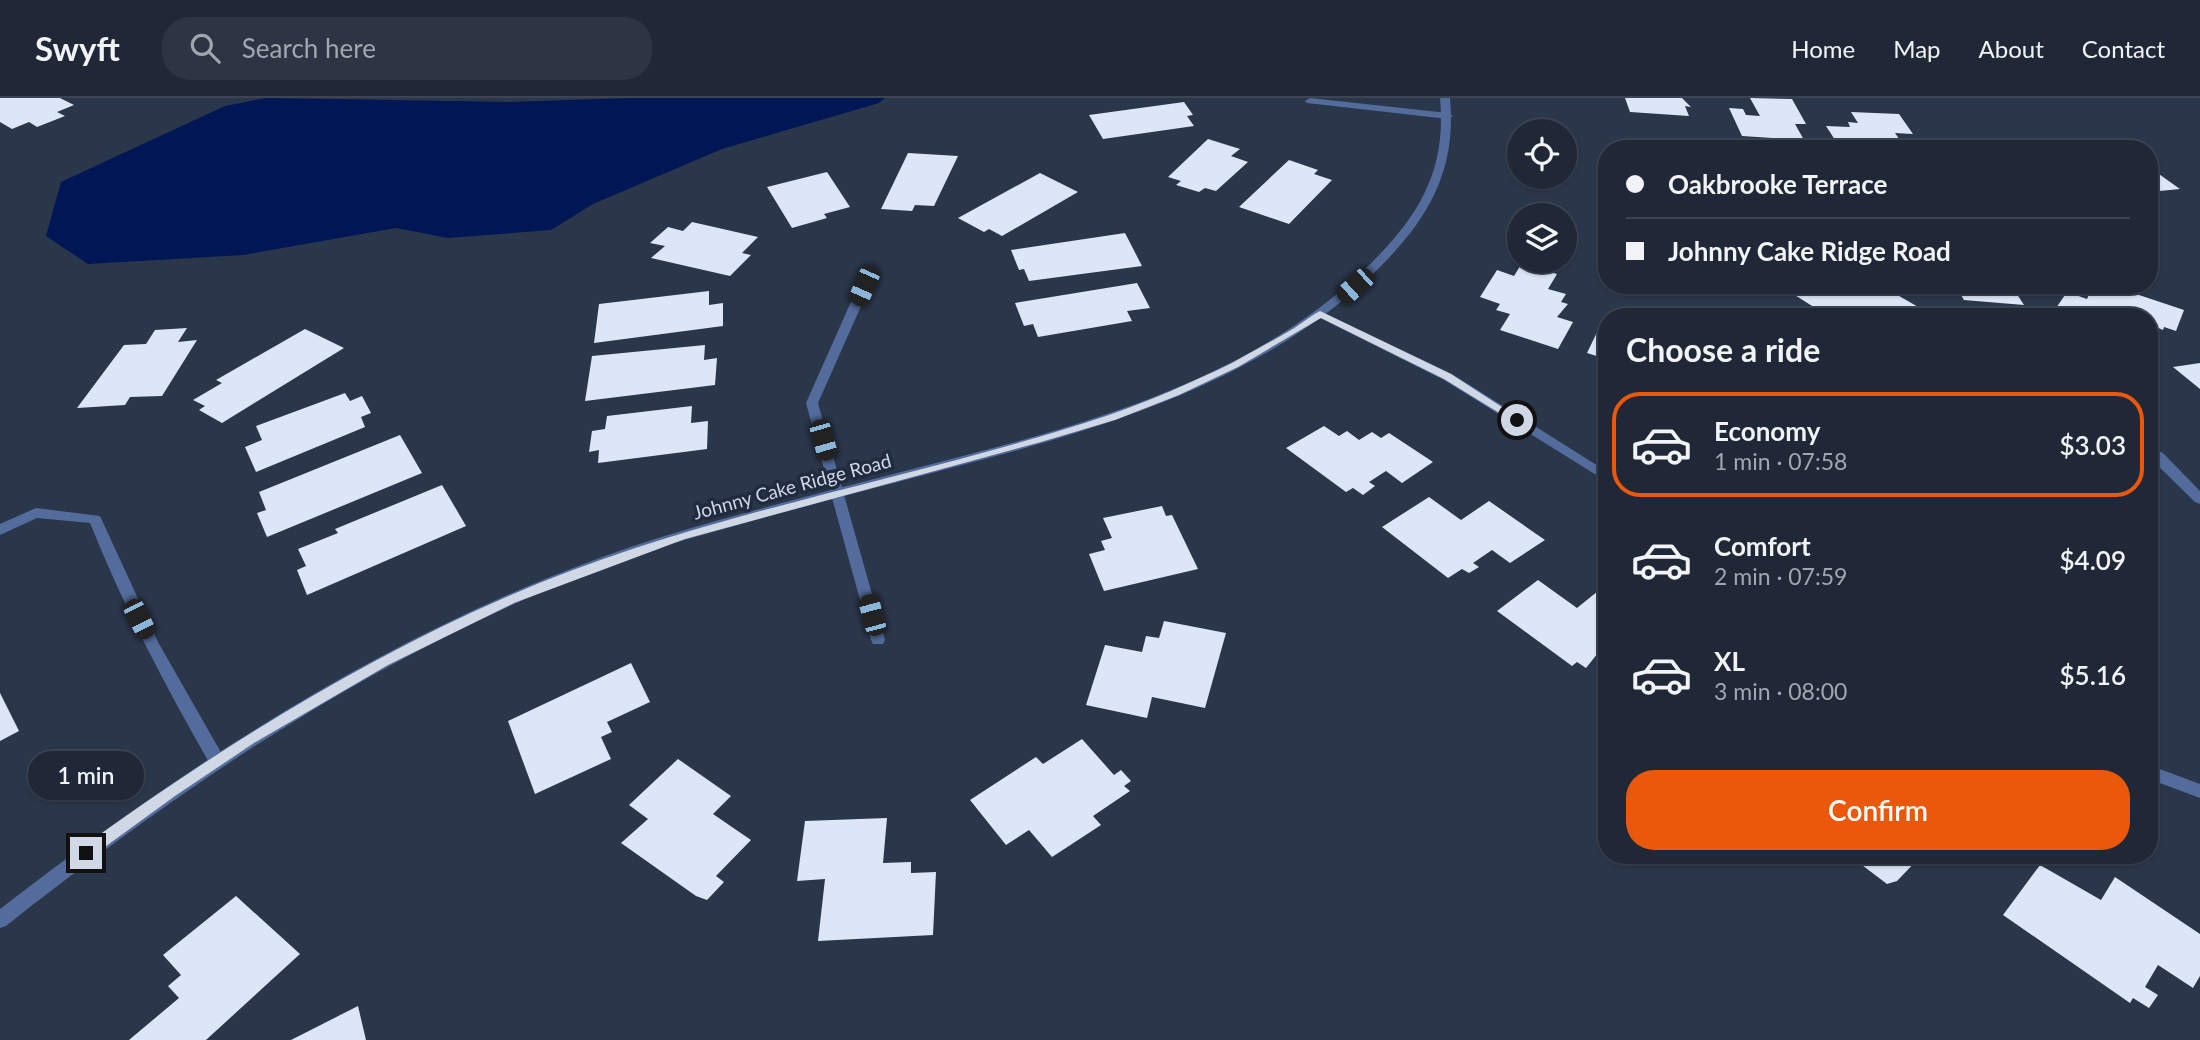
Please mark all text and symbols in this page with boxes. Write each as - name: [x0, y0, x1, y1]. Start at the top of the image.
- search box: [162, 17, 652, 80]
- text: Swyft: [35, 28, 120, 68]
- icon: search: [186, 29, 224, 67]
- text: Search here: [242, 32, 376, 64]
- text: Home: [1791, 34, 1855, 63]
- text: Map: [1893, 34, 1941, 63]
- text: About: [1979, 34, 2044, 63]
- text: Contact: [2082, 34, 2165, 63]
- map controls: [1507, 119, 1577, 273]
- button: locate: [1507, 119, 1577, 189]
- text: Oakbrooke Terrace: [1668, 168, 1887, 200]
- button: layers: [1507, 203, 1577, 273]
- text: Johnny Cake Ridge Road: [1668, 235, 1951, 267]
- car: [846, 263, 883, 309]
- car: [1333, 264, 1378, 308]
- text: Choose a ride: [1626, 330, 1820, 369]
- route start: [1501, 404, 1533, 436]
- icon: car: [1630, 413, 1693, 476]
- text: Economy: [1714, 415, 1820, 447]
- car: [808, 417, 839, 463]
- text: $3.03: [2060, 429, 2126, 461]
- text: 1 min · 07:58: [1714, 447, 1847, 475]
- street label: Johnny Cake Ridge Road: [690, 448, 894, 524]
- icon: car: [1630, 528, 1693, 591]
- text: Comfort: [1714, 530, 1811, 562]
- text: $4.09: [2060, 544, 2126, 576]
- text: 2 min · 07:59: [1714, 562, 1847, 590]
- car: [857, 592, 888, 638]
- car: [121, 596, 158, 642]
- icon: car: [1630, 643, 1693, 706]
- text: XL: [1714, 645, 1745, 677]
- text: $5.16: [2060, 659, 2126, 691]
- text: 3 min · 08:00: [1714, 677, 1847, 705]
- callout: 1 min: [28, 752, 144, 800]
- text: 1 min: [58, 761, 114, 789]
- button: Confirm: [1626, 770, 2130, 850]
- route end: [70, 837, 102, 869]

